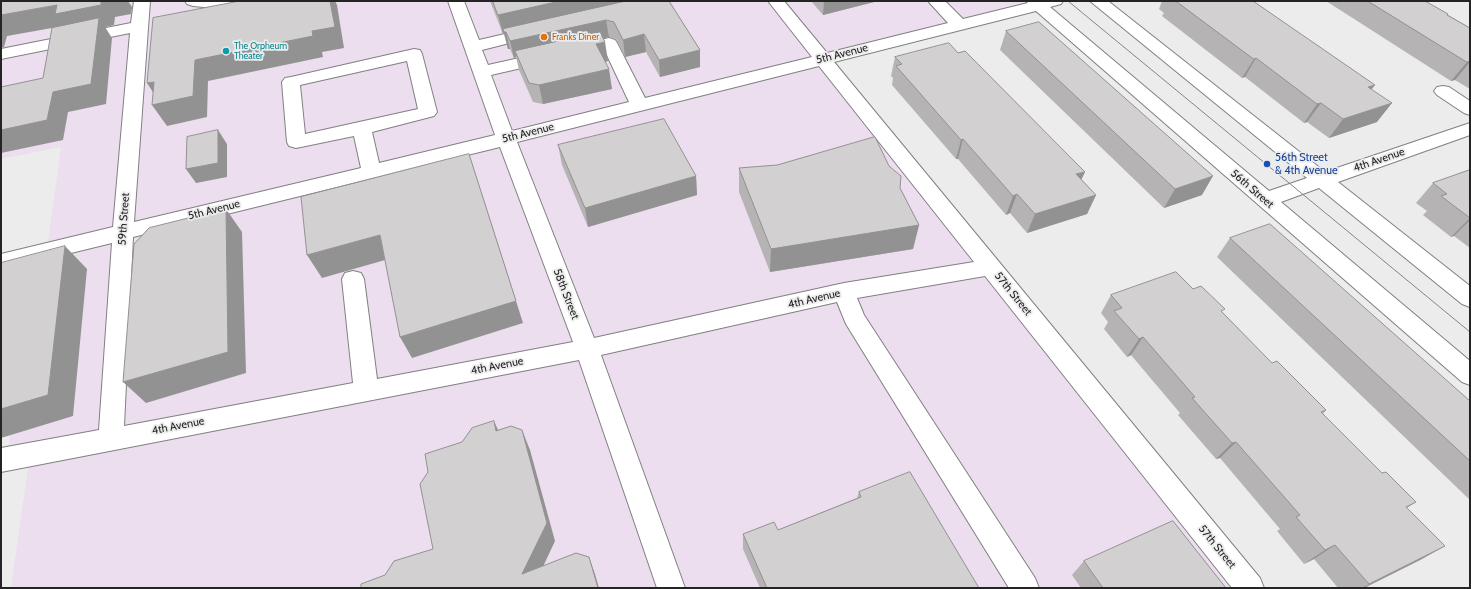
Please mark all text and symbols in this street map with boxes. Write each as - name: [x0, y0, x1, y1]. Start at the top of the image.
- marker: Franks Diner: [539, 32, 549, 42]
- place label: Franks Diner: [552, 32, 599, 42]
- place label: The Orpheum Theater: [234, 41, 287, 62]
- street label: 5th Avenue: [815, 41, 869, 67]
- marker: The Orpheum Theater: [221, 46, 231, 56]
- street label: 5th Avenue: [501, 120, 555, 146]
- street label: 4th Avenue: [1352, 145, 1406, 175]
- place label: 56th Street & 4th Avenue: [1275, 151, 1338, 177]
- marker: 56th Street & 4th Avenue: [1262, 159, 1272, 169]
- street label: 56th Street: [1228, 167, 1276, 211]
- street label: 59th Street: [116, 192, 132, 246]
- street label: 5th Avenue: [187, 197, 241, 223]
- street label: 58th Street: [550, 267, 582, 321]
- street label: 57th Street: [992, 270, 1034, 318]
- street label: 4th Avenue: [787, 287, 841, 311]
- street label: 4th Avenue: [470, 354, 524, 378]
- street label: 4th Avenue: [151, 414, 205, 438]
- street label: 57th Street: [1196, 523, 1238, 571]

